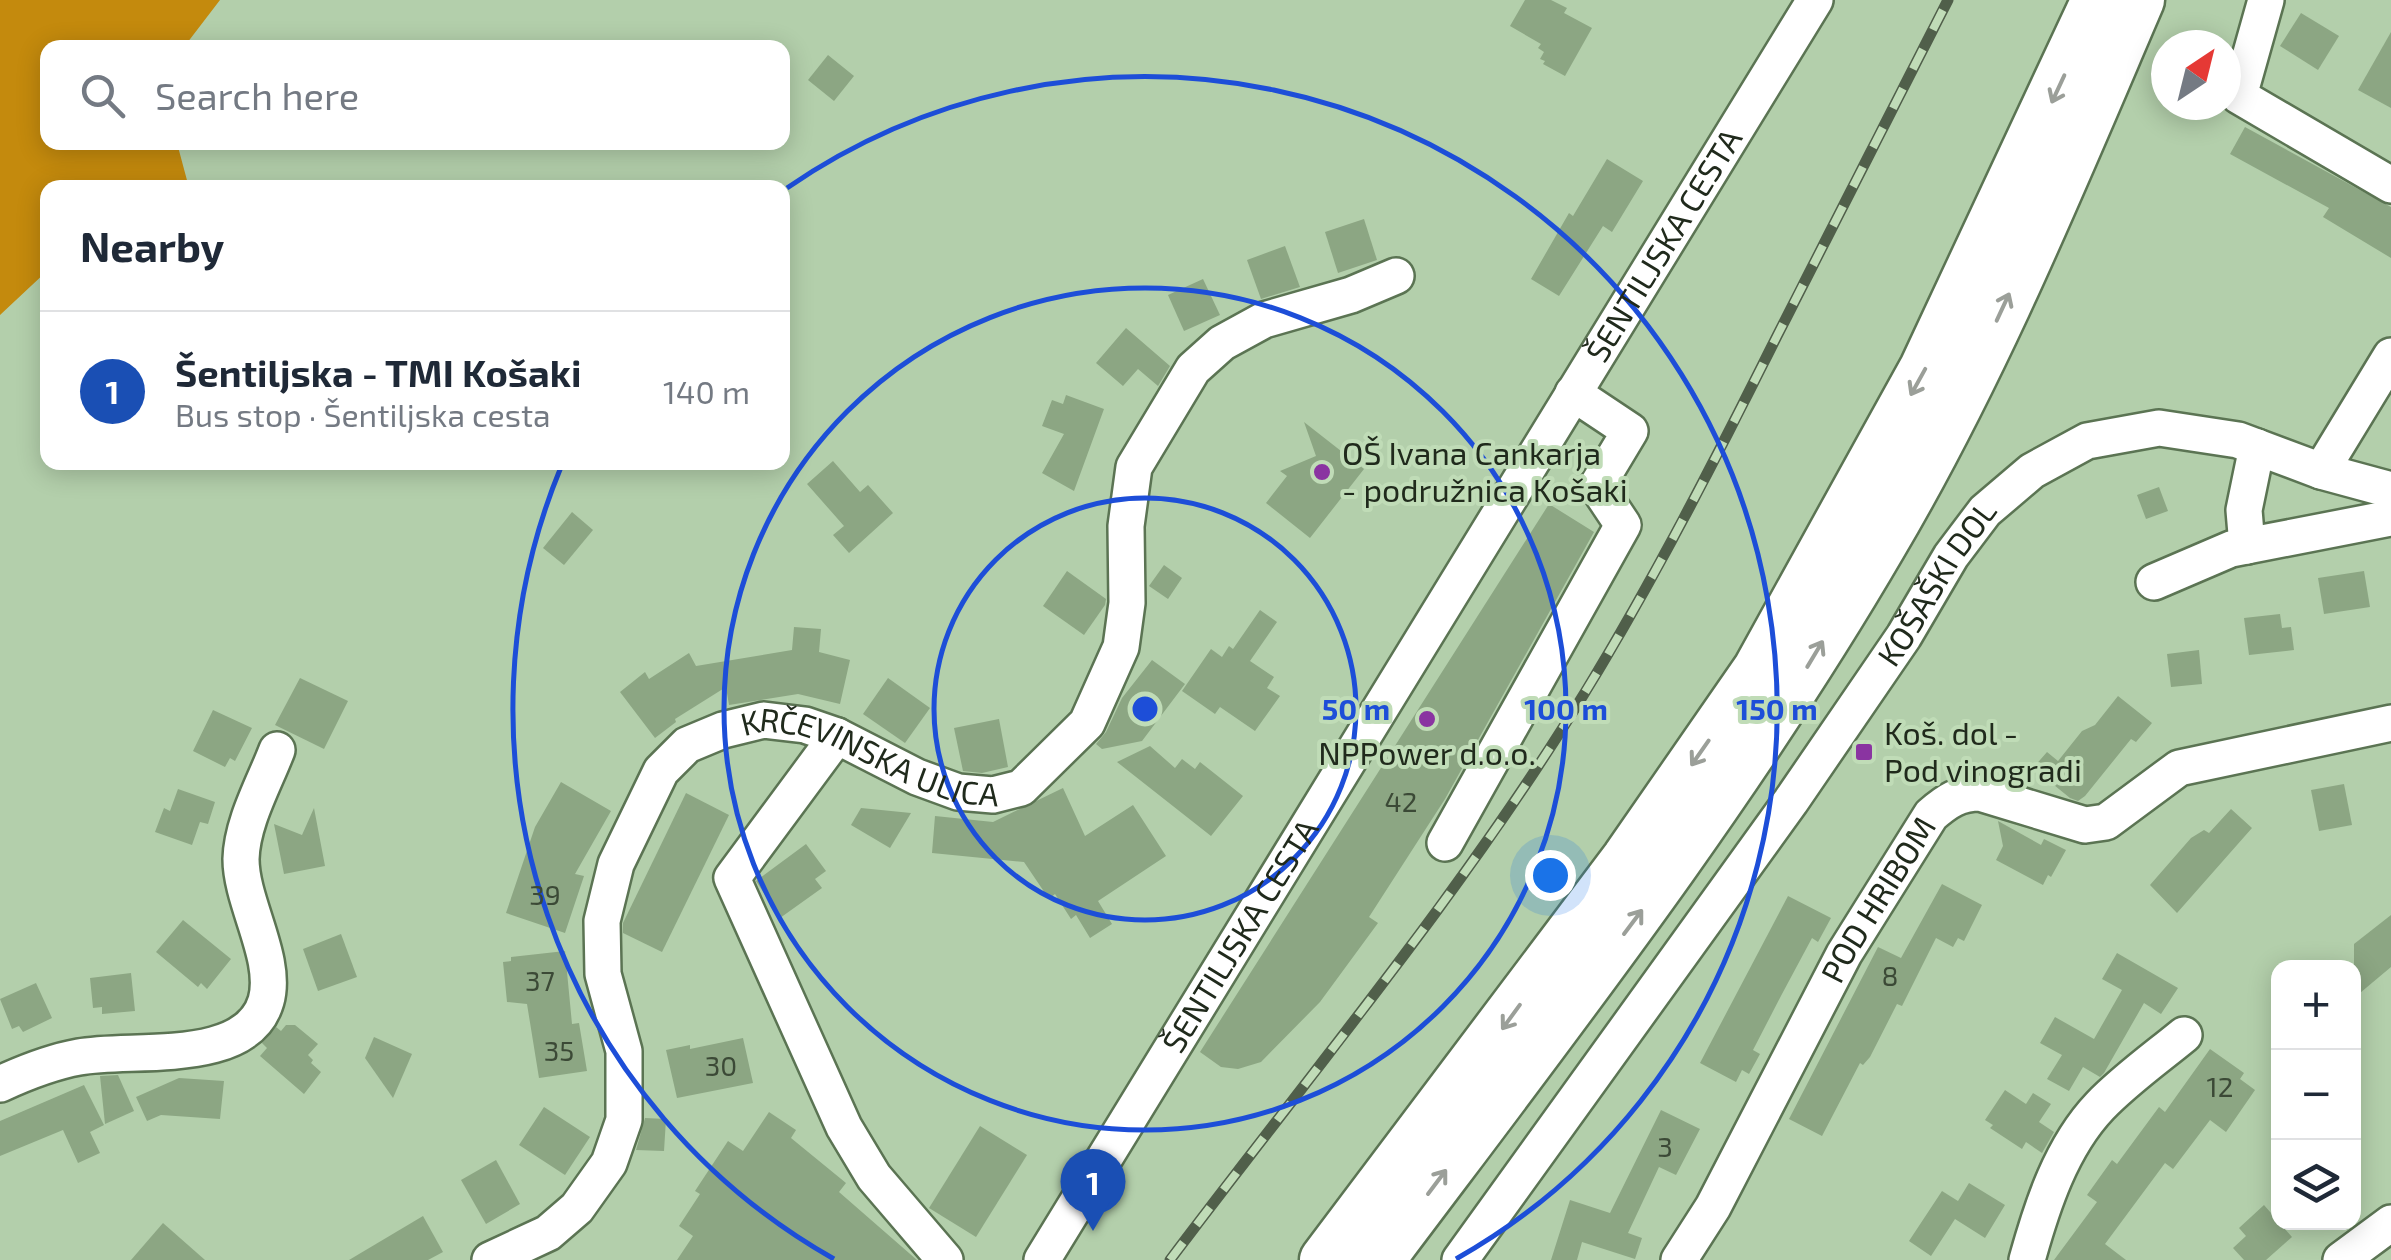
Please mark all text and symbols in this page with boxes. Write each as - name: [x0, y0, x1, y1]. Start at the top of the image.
- north arrow: [2151, 30, 2241, 120]
- search box: [40, 40, 790, 150]
- icon: search: [75, 68, 130, 123]
- text: Search here: [155, 72, 359, 118]
- one-way arrow: [2047, 73, 2066, 103]
- street label: ŠENTILJSKA CESTA: [1577, 121, 1749, 368]
- text: Nearby: [80, 220, 224, 270]
- one-way arrow: [1995, 292, 2013, 323]
- text: Šentiljska - TMI Košaki: [175, 349, 581, 395]
- one-way arrow: [1907, 367, 1927, 397]
- text: 1: [106, 372, 119, 410]
- text: 140 m: [663, 372, 750, 410]
- text: Bus stop · Šentiljska cesta: [175, 395, 551, 433]
- place label: OŠ Ivana Cankarja - podružnica Košaki: [1342, 433, 1628, 508]
- marker: OŠ Ivana Cankarja - podružnica Košaki: [1311, 461, 1333, 483]
- street label: KOŠAŠKI DOL: [1868, 492, 2003, 672]
- one-way arrow: [1805, 640, 1825, 669]
- text: 50 m: [1322, 690, 1390, 726]
- text: 100 m: [1524, 690, 1608, 726]
- text: 150 m: [1736, 690, 1818, 726]
- centre of rings: [1127, 691, 1163, 727]
- street label: KRČEVINSKA ULICA: [736, 699, 1001, 812]
- marker: NPPower d.o.o.: [1416, 708, 1438, 730]
- place label: Koš. dol - Pod vinogradi: [1884, 713, 2082, 788]
- place label: NPPower d.o.o.: [1318, 733, 1536, 771]
- one-way arrow: [1690, 739, 1711, 767]
- marker: Koš. dol - Pod vinogradi: [1853, 741, 1875, 763]
- house number: 42: [1385, 784, 1417, 818]
- street label: POD HRIBOM: [1812, 809, 1942, 988]
- street label: ŠENTILJSKA CESTA: [1153, 811, 1325, 1059]
- your location: [1525, 850, 1576, 901]
- house number: 39: [529, 877, 561, 911]
- one-way arrow: [1622, 909, 1643, 936]
- house number: 8: [1882, 958, 1899, 992]
- map controls: [2271, 960, 2361, 1230]
- button: +: [2271, 960, 2361, 1050]
- house number: 37: [525, 963, 555, 997]
- one-way arrow: [1500, 1003, 1521, 1030]
- house number: 35: [544, 1033, 574, 1067]
- house number: 30: [705, 1048, 737, 1082]
- button: −: [2271, 1050, 2361, 1140]
- house number: 12: [2207, 1069, 2233, 1103]
- house number: 3: [1657, 1129, 1673, 1163]
- button: layers: [2271, 1140, 2361, 1230]
- pin: 1: [1060, 1148, 1126, 1231]
- one-way arrow: [1427, 1169, 1448, 1196]

